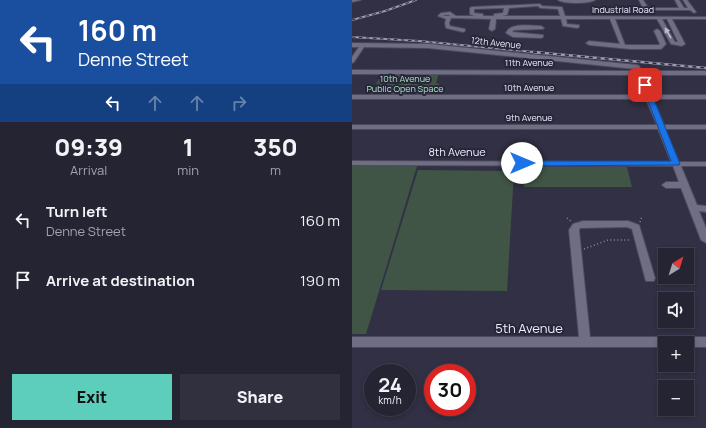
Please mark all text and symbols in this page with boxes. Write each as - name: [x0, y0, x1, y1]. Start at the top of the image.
- street label: Industrial Road: [592, 3, 654, 16]
- text: 160 m: [78, 11, 157, 49]
- icon: left: [12, 16, 64, 68]
- one-way arrow: [664, 27, 671, 39]
- street label: 12th Avenue: [470, 33, 522, 52]
- text: Denne Street: [78, 47, 189, 71]
- street label: 11th Avenue: [505, 56, 553, 69]
- pin: [628, 68, 662, 102]
- park label: 10th Avenue Public Open Space: [366, 72, 444, 95]
- icon: arrive: [634, 74, 656, 96]
- street label: 10th Avenue: [504, 81, 554, 94]
- icon: left: [102, 92, 124, 114]
- icon: ahead: [144, 92, 166, 114]
- icon: ahead: [186, 92, 208, 114]
- icon: right: [228, 92, 250, 114]
- street label: 9th Avenue: [505, 111, 553, 124]
- text: 09:39: [54, 130, 123, 163]
- text: 1: [183, 130, 194, 163]
- text: 350: [253, 130, 298, 163]
- position arrow: [501, 142, 543, 184]
- street label: 8th Avenue: [428, 144, 486, 159]
- text: Arrival: [70, 161, 107, 179]
- text: min: [177, 161, 199, 179]
- text: m: [270, 161, 281, 179]
- text: Turn left: [46, 201, 108, 222]
- icon: left: [12, 209, 34, 231]
- text: 160 m: [300, 210, 340, 231]
- text: Denne Street: [46, 222, 126, 240]
- north arrow: [658, 248, 694, 284]
- map controls: [658, 248, 694, 416]
- icon: arrive: [12, 269, 34, 291]
- text: Arrive at destination: [46, 270, 195, 291]
- text: 190 m: [300, 270, 340, 291]
- button: sound: [658, 292, 694, 328]
- street label: 5th Avenue: [495, 319, 563, 337]
- button: +: [658, 336, 694, 372]
- speed limit sign: 30: [424, 364, 476, 416]
- text: 24: [378, 371, 402, 398]
- button: Exit: [12, 374, 172, 420]
- button: Share: [180, 374, 340, 420]
- button: −: [658, 380, 694, 416]
- text: km/h: [378, 393, 402, 407]

